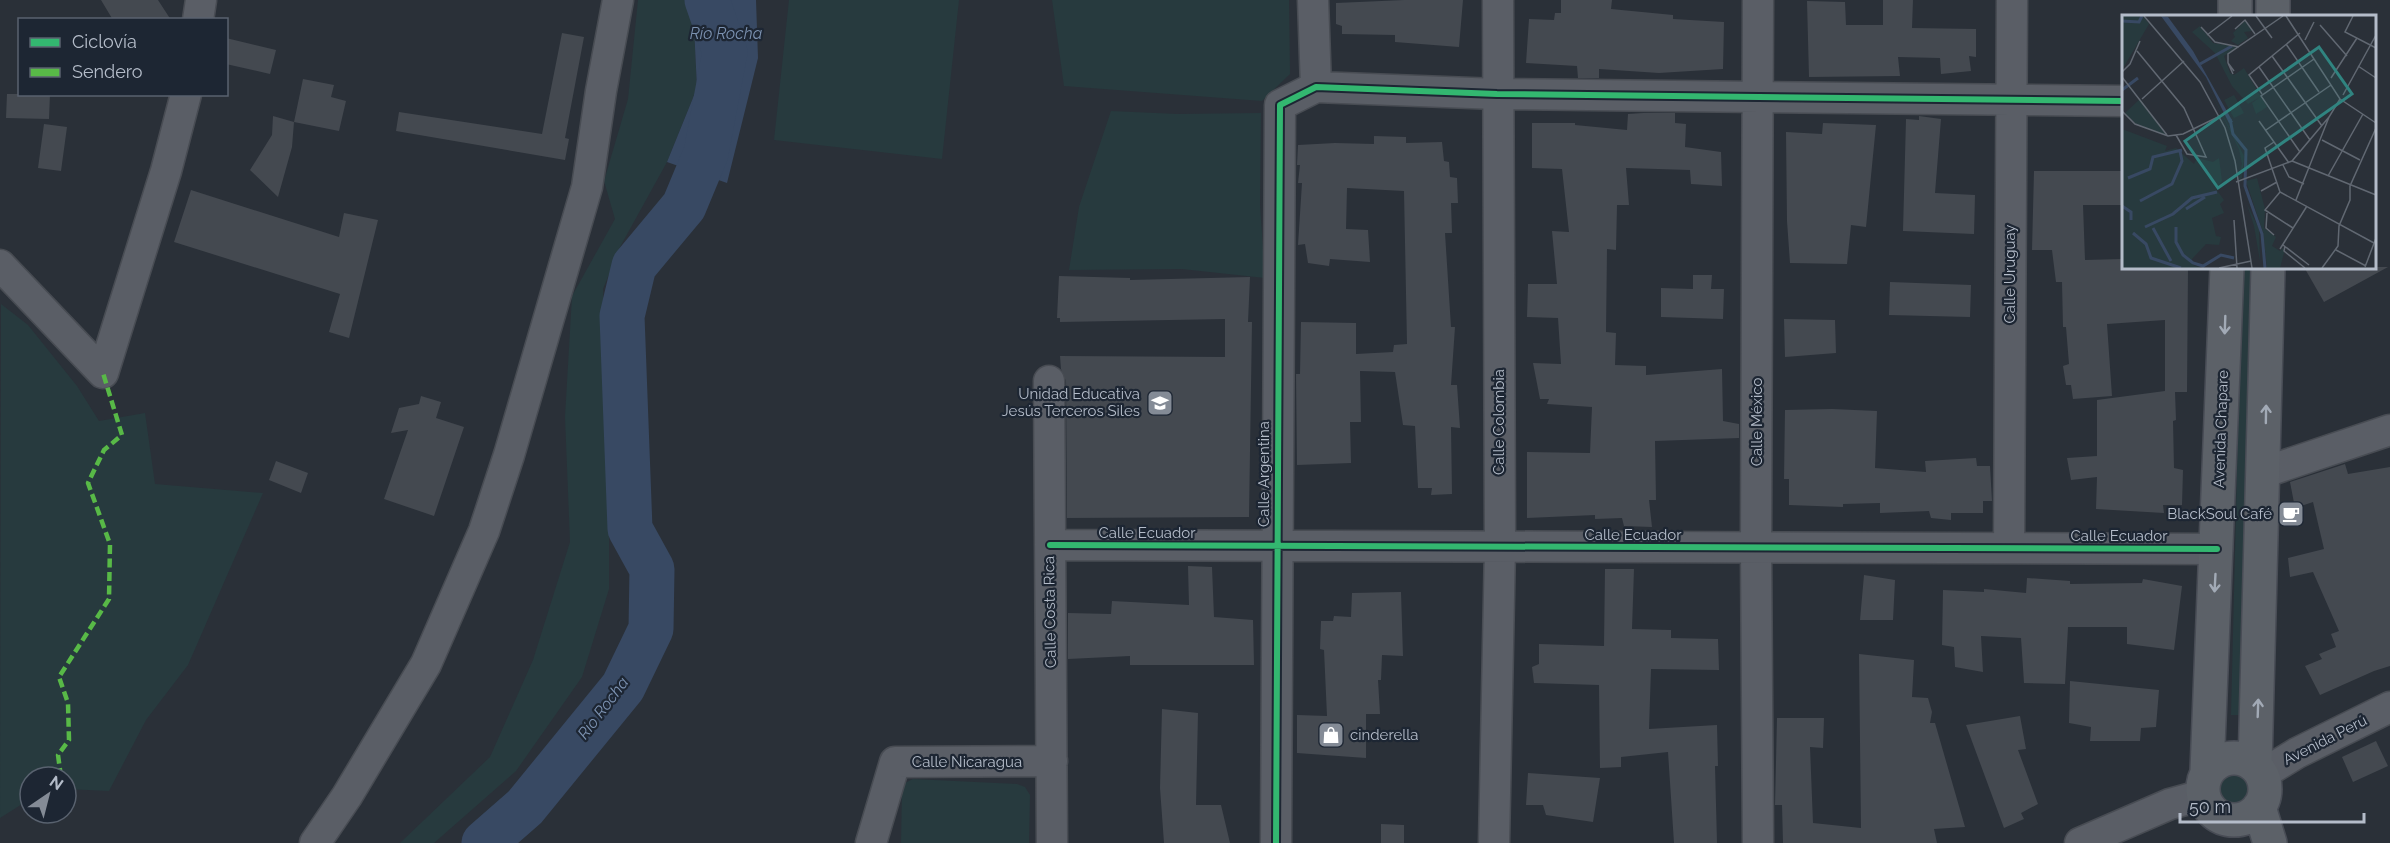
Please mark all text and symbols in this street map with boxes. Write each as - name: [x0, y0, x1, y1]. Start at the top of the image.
- inset map: [2122, 15, 2375, 268]
- legend: [18, 18, 228, 96]
- water label: Río Rocha: [690, 24, 763, 43]
- text: Ciclovía: [72, 31, 137, 52]
- text: Sendero: [72, 61, 143, 82]
- street label: Calle Uruguay: [2001, 225, 2019, 323]
- one-way arrow: [2219, 315, 2231, 335]
- street label: Calle Colombia: [1490, 369, 1508, 475]
- street label: Avenida Chapare: [2210, 370, 2232, 488]
- street label: Calle México: [1748, 378, 1766, 466]
- place label: Unidad Educativa Jesús Terceros Siles: [1002, 385, 1140, 420]
- school or university icon: Unidad Educativa Jesús Terceros Siles: [1145, 388, 1175, 418]
- one-way arrow: [2260, 404, 2271, 424]
- street label: Calle Argentina: [1255, 421, 1273, 527]
- cafe icon: BlackSoul Café: [2276, 499, 2306, 529]
- place label: BlackSoul Café: [2167, 505, 2272, 523]
- street label: Calle Ecuador: [1098, 524, 1196, 542]
- street label: Calle Ecuador: [1584, 526, 1682, 544]
- street label: Calle Ecuador: [2070, 527, 2168, 545]
- street label: Calle Costa Rica: [1040, 556, 1060, 668]
- one-way arrow: [2210, 573, 2221, 593]
- water label: Río Rocha: [574, 673, 633, 743]
- one-way arrow: [2252, 698, 2263, 718]
- street label: Avenida Perú: [2280, 711, 2370, 769]
- shop icon: cinderella: [1316, 720, 1346, 750]
- place label: cinderella: [1350, 726, 1419, 744]
- street label: Calle Nicaragua: [912, 753, 1022, 771]
- north arrow: [18, 765, 78, 825]
- text: N: [46, 772, 67, 794]
- scale bar: [2180, 786, 2364, 824]
- text: 50 m: [2189, 796, 2231, 817]

